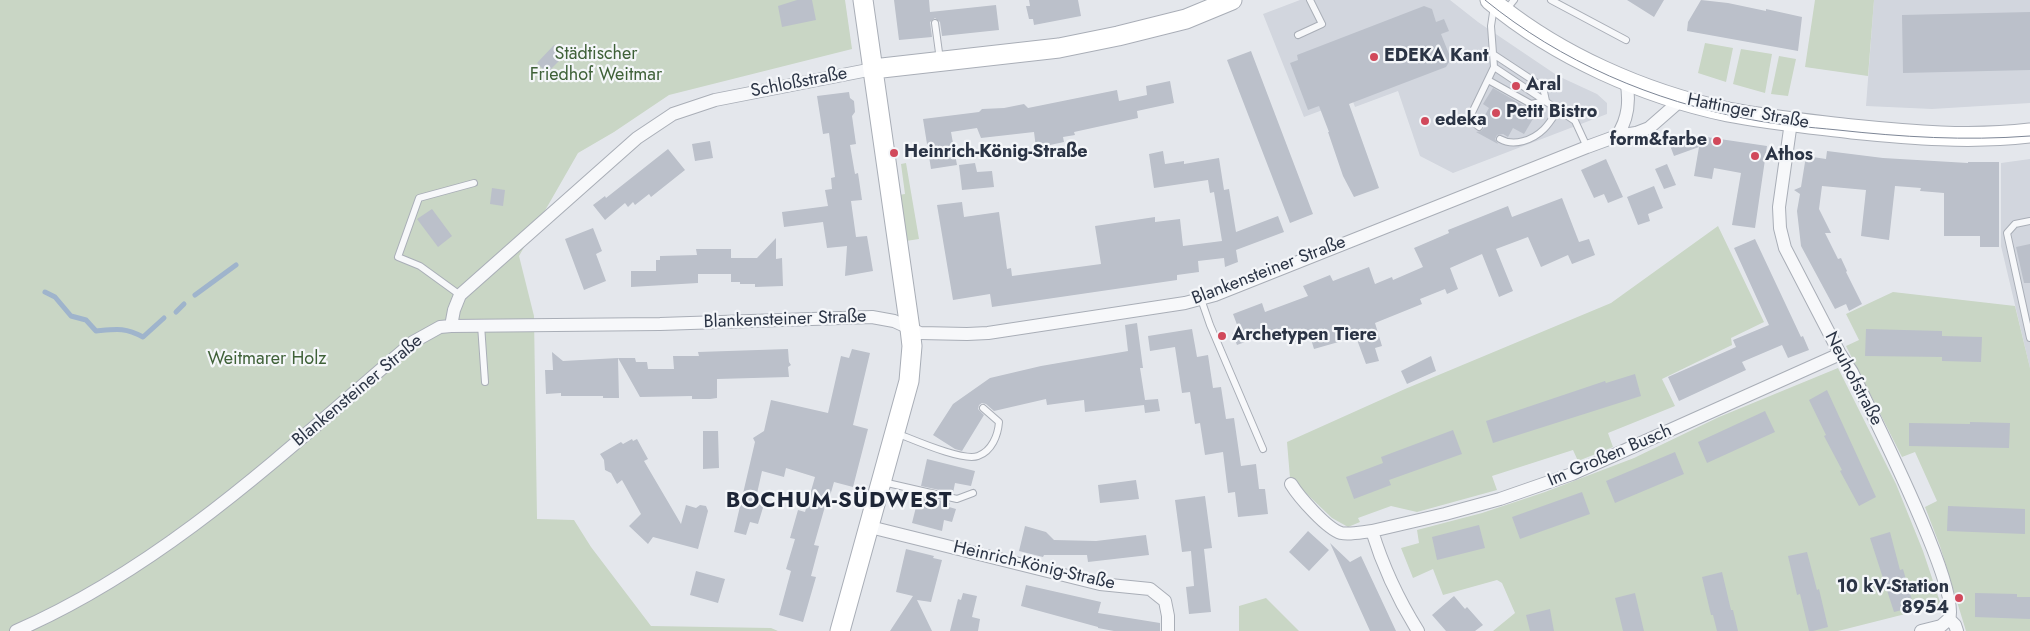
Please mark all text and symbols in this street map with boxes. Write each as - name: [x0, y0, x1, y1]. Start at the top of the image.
- park label: Städtischer Friedhof Weitmar: [530, 44, 662, 86]
- place label: EDEKA Kant: [1384, 46, 1488, 68]
- marker: EDEKA Kant: [1368, 51, 1380, 63]
- street label: Schloßstraße: [749, 63, 849, 103]
- place label: Aral: [1526, 75, 1561, 97]
- marker: Aral: [1510, 80, 1522, 92]
- street label: Hattinger Straße: [1685, 90, 1811, 134]
- place label: Petit Bistro: [1506, 102, 1597, 124]
- marker: Petit Bistro: [1490, 107, 1502, 119]
- place label: edeka: [1435, 110, 1487, 132]
- marker: edeka: [1419, 115, 1431, 127]
- place label: form&farbe: [1610, 130, 1707, 152]
- marker: form&farbe: [1711, 135, 1723, 147]
- place label: Heinrich-König-Straße: [904, 142, 1087, 164]
- place label: Athos: [1765, 145, 1813, 167]
- marker: Heinrich-König-Straße: [888, 147, 900, 159]
- marker: Athos: [1749, 150, 1761, 162]
- street label: Blankensteiner Straße: [1189, 232, 1349, 310]
- street label: Blankensteiner Straße: [703, 306, 867, 334]
- place label: Archetypen Tiere: [1232, 325, 1377, 347]
- street label: Neuhofstraße: [1819, 328, 1887, 430]
- street label: Blankensteiner Straße: [289, 330, 427, 452]
- marker: Archetypen Tiere: [1216, 330, 1228, 342]
- park label: Weitmarer Holz: [207, 349, 327, 371]
- street label: Im Großen Busch: [1545, 420, 1675, 492]
- district label: BOCHUM-SÜDWEST: [724, 489, 954, 515]
- street label: Heinrich-König-Straße: [951, 537, 1117, 595]
- place label: 10 kV-Station 8954: [1837, 577, 1949, 620]
- marker: 10 kV-Station 8954: [1953, 592, 1965, 604]

